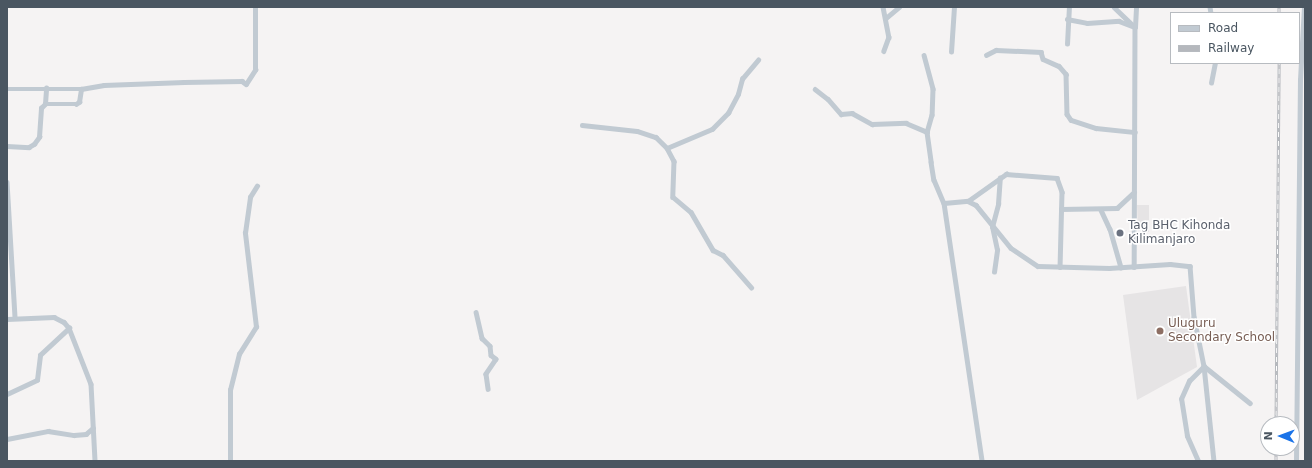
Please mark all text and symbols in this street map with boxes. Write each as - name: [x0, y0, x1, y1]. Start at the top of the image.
- legend: [1170, 12, 1300, 64]
- text: Road: [1208, 21, 1238, 35]
- text: Railway: [1208, 41, 1254, 55]
- place label: Tag BHC Kihonda Kilimanjaro: [1128, 219, 1230, 247]
- marker: Tag BHC Kihonda Kilimanjaro: [1115, 228, 1125, 238]
- place label: Uluguru Secondary School: [1168, 317, 1275, 345]
- marker: Uluguru Secondary School: [1155, 326, 1165, 336]
- north arrow: [1260, 416, 1300, 456]
- text: N: [1262, 431, 1275, 441]

